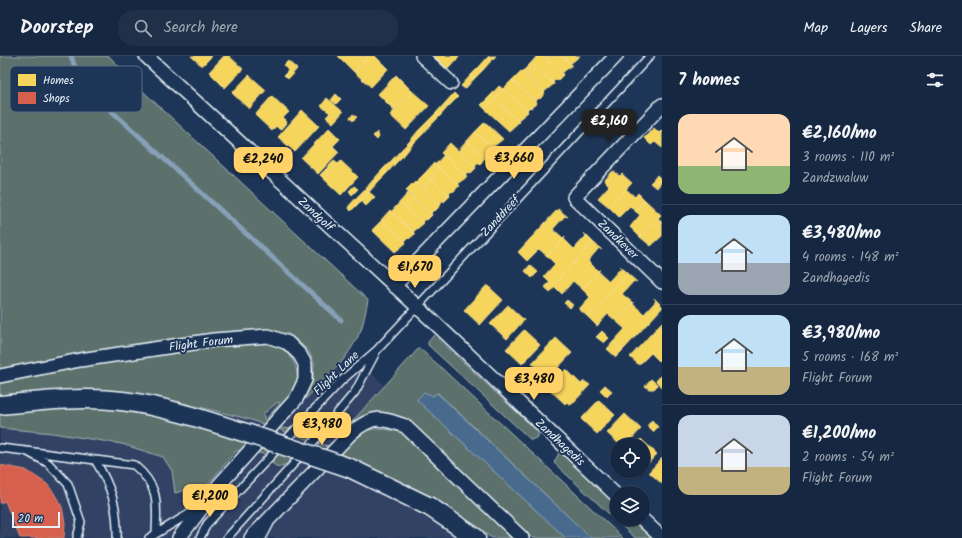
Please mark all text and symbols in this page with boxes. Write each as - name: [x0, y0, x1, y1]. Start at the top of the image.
- search box: [118, 10, 398, 46]
- text: Doorstep: [20, 13, 94, 43]
- text: Search here: [164, 16, 238, 40]
- icon: search: [132, 17, 154, 39]
- text: Map: [804, 17, 828, 39]
- text: Layers: [850, 17, 888, 39]
- text: Share: [910, 17, 942, 39]
- legend: [10, 66, 142, 112]
- text: 7 homes: [678, 67, 740, 94]
- icon: filters: [924, 69, 946, 91]
- text: Homes: [43, 72, 74, 90]
- text: Shops: [43, 90, 70, 108]
- pin: €2,160: [576, 109, 642, 143]
- text: €2,160: [591, 111, 627, 132]
- text: €2,160/mo: [802, 120, 877, 147]
- icon: home: [710, 130, 758, 178]
- pin: €3,660: [481, 146, 547, 180]
- pin: €2,240: [230, 147, 296, 181]
- text: 3 rooms · 110 m²: [802, 147, 894, 168]
- text: €3,660: [494, 148, 534, 169]
- text: €2,240: [243, 149, 283, 170]
- text: Zandzwaluw: [802, 168, 868, 189]
- street label: Zanddreef: [476, 190, 526, 241]
- street label: Zandgolf: [293, 192, 339, 237]
- street label: Zandkever: [593, 215, 643, 265]
- text: €3,480/mo: [802, 220, 881, 247]
- icon: home: [710, 231, 758, 279]
- text: 4 rooms · 148 m²: [802, 247, 899, 268]
- pin: €1,670: [382, 255, 448, 289]
- text: €1,670: [397, 257, 433, 278]
- text: Zandhagedis: [802, 268, 870, 289]
- text: €3,980/mo: [802, 320, 880, 347]
- street label: Flight Forum: [168, 330, 235, 357]
- icon: home: [710, 331, 758, 379]
- street label: Flight Lane: [309, 346, 364, 400]
- text: 5 rooms · 168 m²: [802, 347, 898, 368]
- pin: €3,480: [501, 367, 567, 401]
- text: Flight Forum: [802, 368, 872, 389]
- text: €3,480: [514, 369, 554, 390]
- pin: €3,980: [289, 412, 355, 446]
- text: €3,980: [302, 414, 342, 435]
- street label: Zandhagedis: [530, 414, 589, 471]
- text: €1,200/mo: [802, 420, 876, 447]
- icon: home: [710, 431, 758, 479]
- map controls: [610, 438, 650, 526]
- button: locate: [610, 438, 650, 478]
- text: 2 rooms · 54 m²: [802, 447, 894, 468]
- text: Flight Forum: [802, 468, 872, 489]
- pin: €1,200: [177, 484, 243, 518]
- text: €1,200: [192, 486, 228, 507]
- button: layers: [610, 486, 650, 526]
- scale bar: [12, 510, 60, 529]
- text: 20 m: [18, 510, 43, 528]

